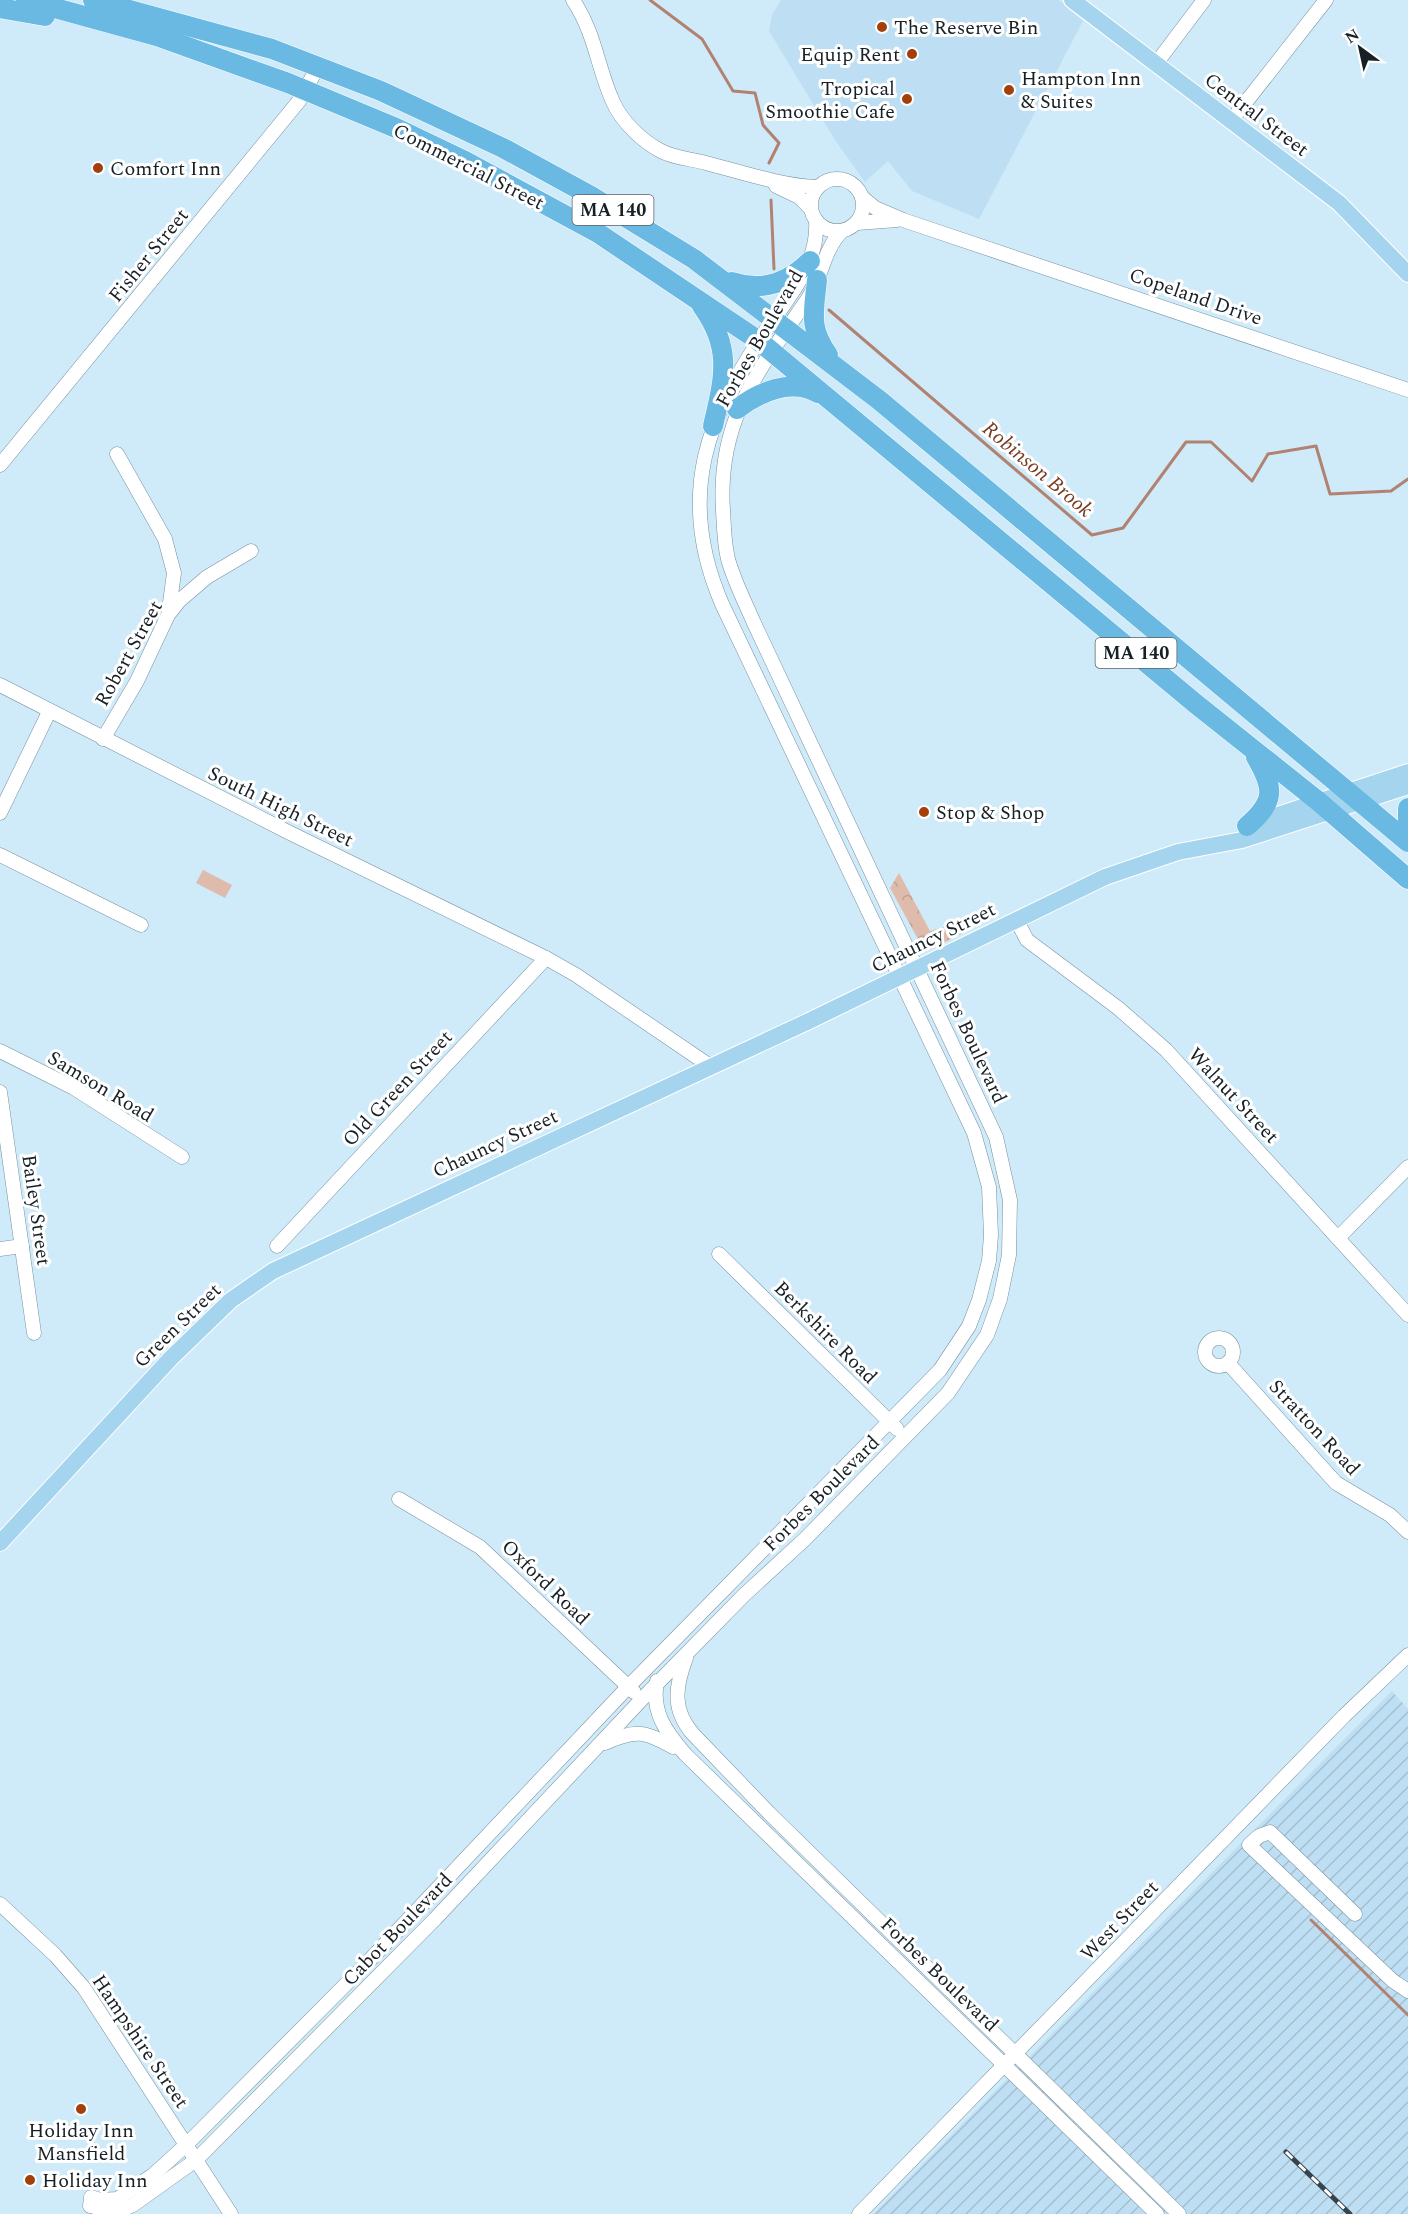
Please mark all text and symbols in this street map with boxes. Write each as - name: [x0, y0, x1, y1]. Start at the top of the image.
- place label: The Reserve Bin: [894, 13, 1038, 43]
- north arrow: [1330, 18, 1390, 78]
- marker: The Reserve Bin: [875, 20, 889, 34]
- text: N: [1340, 23, 1364, 50]
- place label: Equip Rent: [800, 40, 900, 70]
- marker: Equip Rent: [905, 47, 919, 61]
- place label: Hampton Inn & Suites: [1021, 64, 1141, 117]
- street label: Central Street: [1198, 65, 1315, 164]
- place label: Tropical Smoothie Cafe: [765, 74, 895, 127]
- marker: Hampton Inn & Suites: [1002, 83, 1016, 97]
- marker: Tropical Smoothie Cafe: [900, 92, 914, 106]
- street label: Commercial Street: [388, 116, 549, 218]
- place label: Comfort Inn: [110, 154, 221, 184]
- marker: Comfort Inn: [91, 161, 105, 175]
- road number: MA 140: [572, 195, 654, 225]
- street label: Fisher Street: [101, 202, 196, 309]
- street label: Copeland Drive: [1125, 260, 1266, 334]
- street label: Forbes Boulevard: [708, 264, 811, 413]
- water label: Robinson Brook: [975, 414, 1100, 526]
- street label: Robert Street: [87, 595, 170, 712]
- road number: MA 140: [1096, 638, 1176, 668]
- street label: South High Street: [203, 759, 359, 855]
- place label: Stop & Shop: [936, 798, 1044, 828]
- marker: Stop & Shop: [917, 805, 931, 819]
- street label: Chauncy Street: [866, 895, 1001, 981]
- street label: Forbes Boulevard: [922, 956, 1014, 1109]
- street label: Old Green Street: [336, 1024, 460, 1154]
- street label: Walnut Street: [1181, 1041, 1286, 1151]
- street label: Samson Road: [42, 1043, 159, 1130]
- street label: Chauncy Street: [428, 1102, 563, 1186]
- street label: Bailey Street: [13, 1153, 59, 1268]
- street label: Berkshire Road: [767, 1274, 884, 1391]
- street label: Green Street: [127, 1276, 228, 1375]
- street label: Stratton Road: [1261, 1373, 1367, 1483]
- street label: Forbes Boulevard: [756, 1428, 887, 1559]
- street label: Oxford Road: [494, 1533, 596, 1633]
- street label: Cabot Boulevard: [336, 1866, 460, 1993]
- street label: West Street: [1074, 1874, 1166, 1968]
- street label: Forbes Boulevard: [873, 1910, 1005, 2039]
- street label: Hampshire Street: [84, 1968, 196, 2115]
- marker: Holiday Inn Mansfield: [74, 2102, 88, 2116]
- place label: Holiday Inn Mansfield: [28, 2116, 134, 2169]
- place label: Holiday Inn: [42, 2166, 148, 2196]
- marker: Holiday Inn: [23, 2173, 37, 2187]

